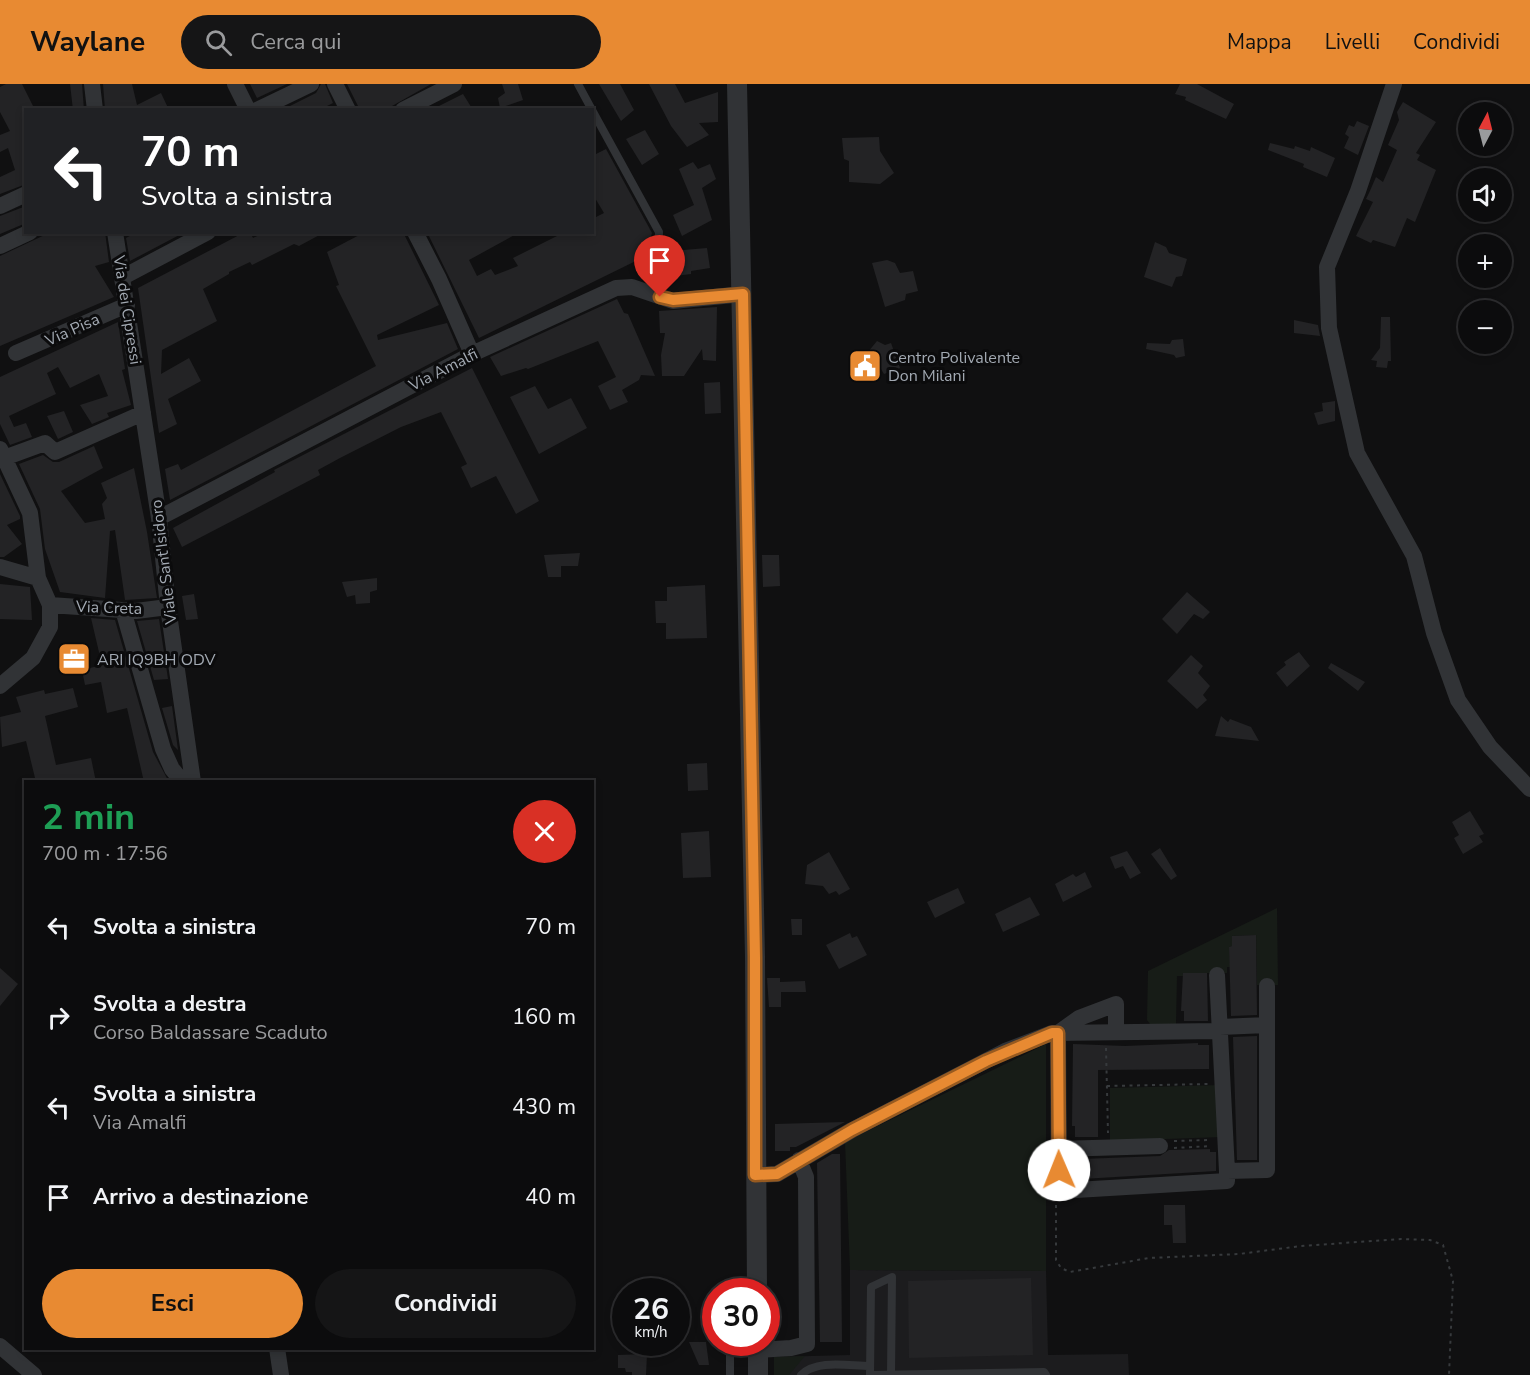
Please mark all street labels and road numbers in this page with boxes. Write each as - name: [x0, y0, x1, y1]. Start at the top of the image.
- street label: Via dei Cipressi: [107, 253, 146, 366]
- street label: Via Pisa: [41, 308, 103, 352]
- street label: Via Amalfi: [404, 343, 482, 397]
- street label: Viale Sant'Isidoro: [145, 498, 183, 626]
- street label: Via Creta: [74, 596, 142, 620]

